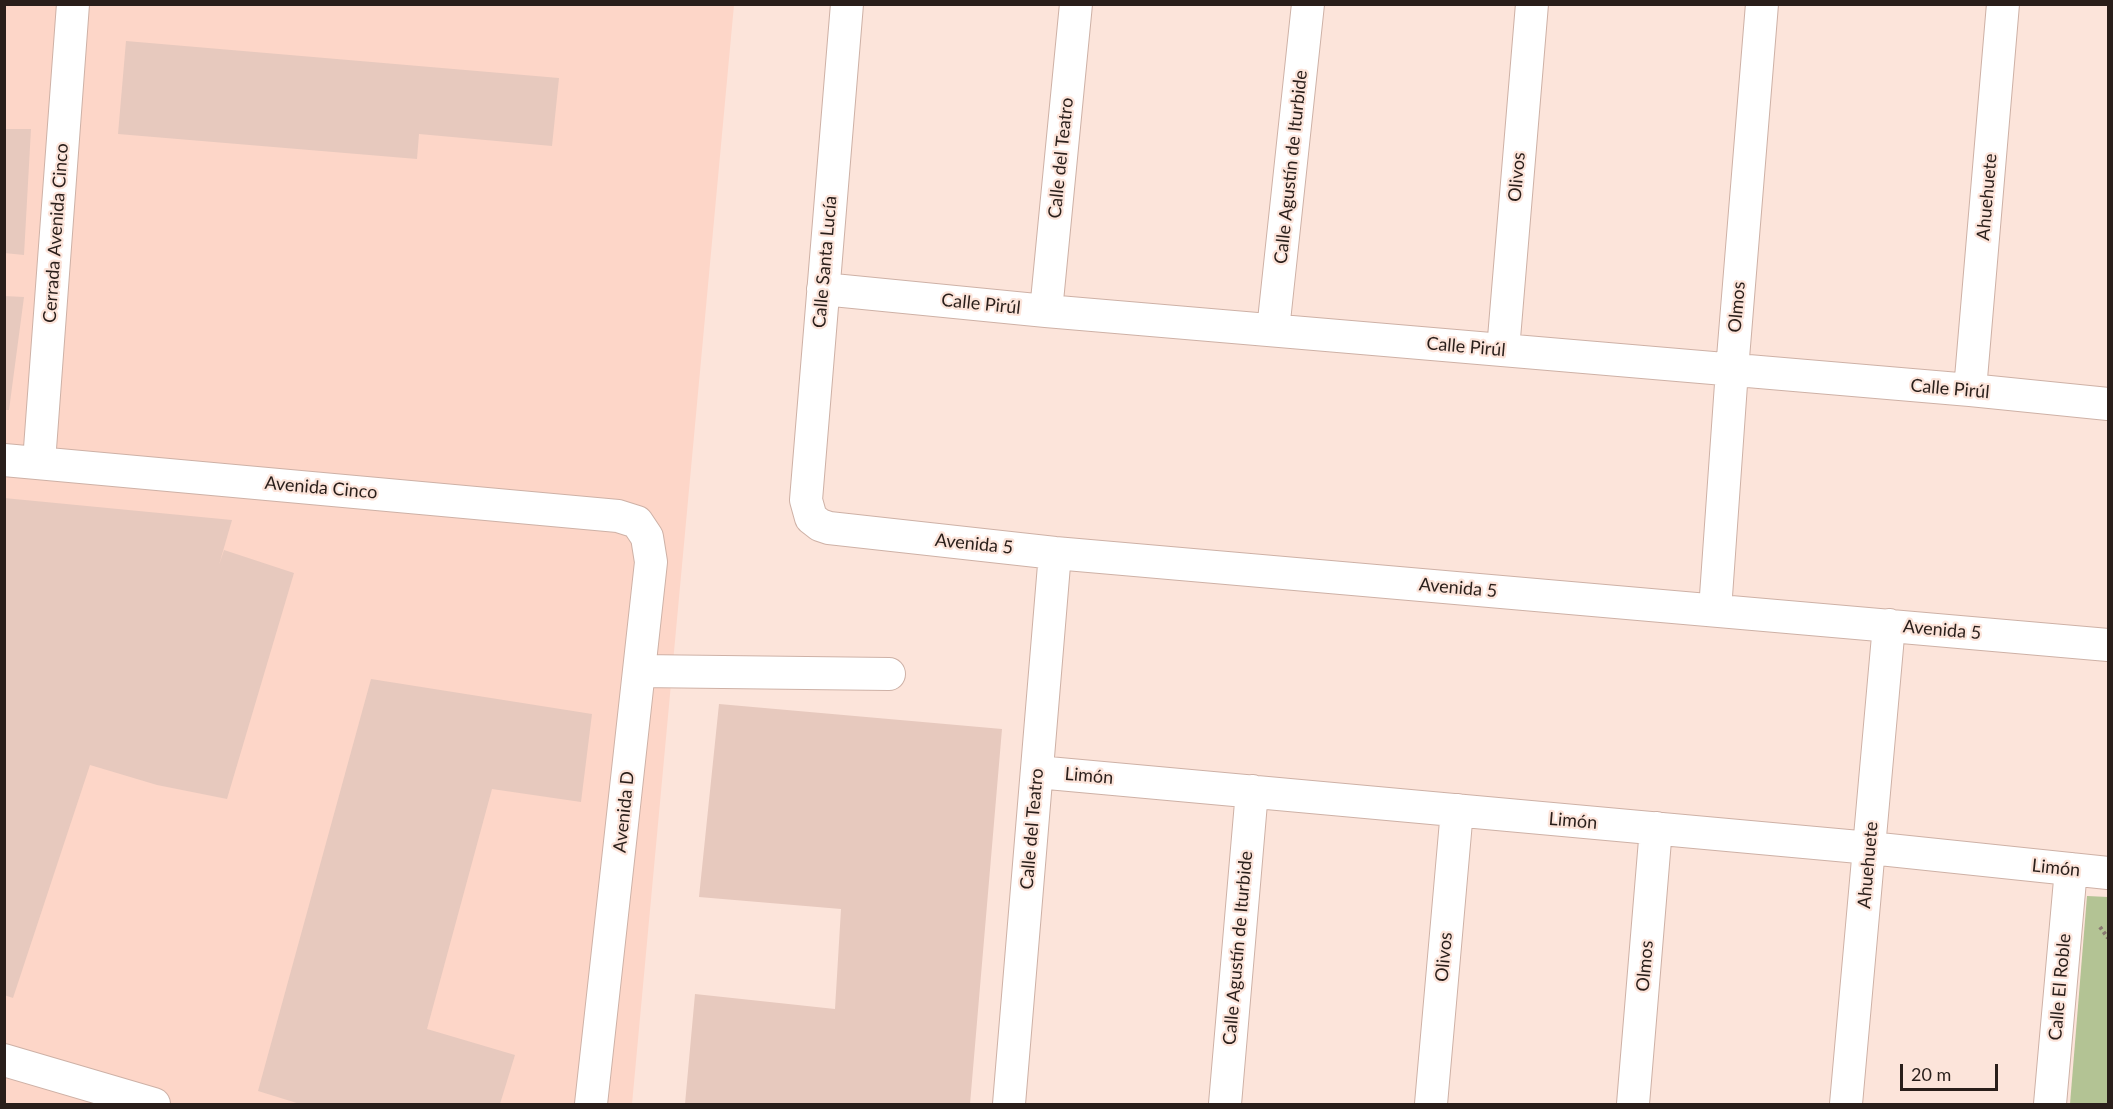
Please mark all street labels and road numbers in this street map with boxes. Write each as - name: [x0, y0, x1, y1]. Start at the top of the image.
- street label: Calle Agustín de Iturbide: [1270, 69, 1312, 265]
- street label: Calle del Teatro: [1044, 96, 1078, 220]
- street label: Cerrada Avenida Cinco: [39, 143, 73, 323]
- street label: Olivos: [1504, 151, 1530, 203]
- street label: Ahuehuete: [1972, 153, 2002, 241]
- street label: Calle Santa Lucía: [808, 195, 842, 329]
- street label: Olmos: [1724, 281, 1750, 333]
- street label: Calle Pirúl: [940, 289, 1022, 319]
- street label: Calle Pirúl: [1425, 333, 1507, 361]
- street label: Calle Pirúl: [1909, 375, 1991, 403]
- street label: Avenida Cinco: [264, 472, 378, 504]
- street label: Avenida 5: [934, 529, 1014, 559]
- street label: Avenida 5: [1418, 574, 1498, 602]
- street label: Avenida 5: [1902, 616, 1982, 644]
- street label: Limón: [1064, 763, 1114, 789]
- street label: Calle del Teatro: [1016, 767, 1048, 891]
- street label: Avenida D: [609, 770, 639, 854]
- street label: Limón: [1548, 808, 1598, 834]
- street label: Ahuehuete: [1853, 821, 1883, 909]
- street label: Calle Agustín de Iturbide: [1219, 850, 1257, 1046]
- street label: Limón: [2031, 855, 2081, 881]
- street label: Olivos: [1431, 931, 1457, 983]
- street label: Calle El Roble: [2045, 933, 2075, 1041]
- street label: Olmos: [1632, 940, 1658, 992]

